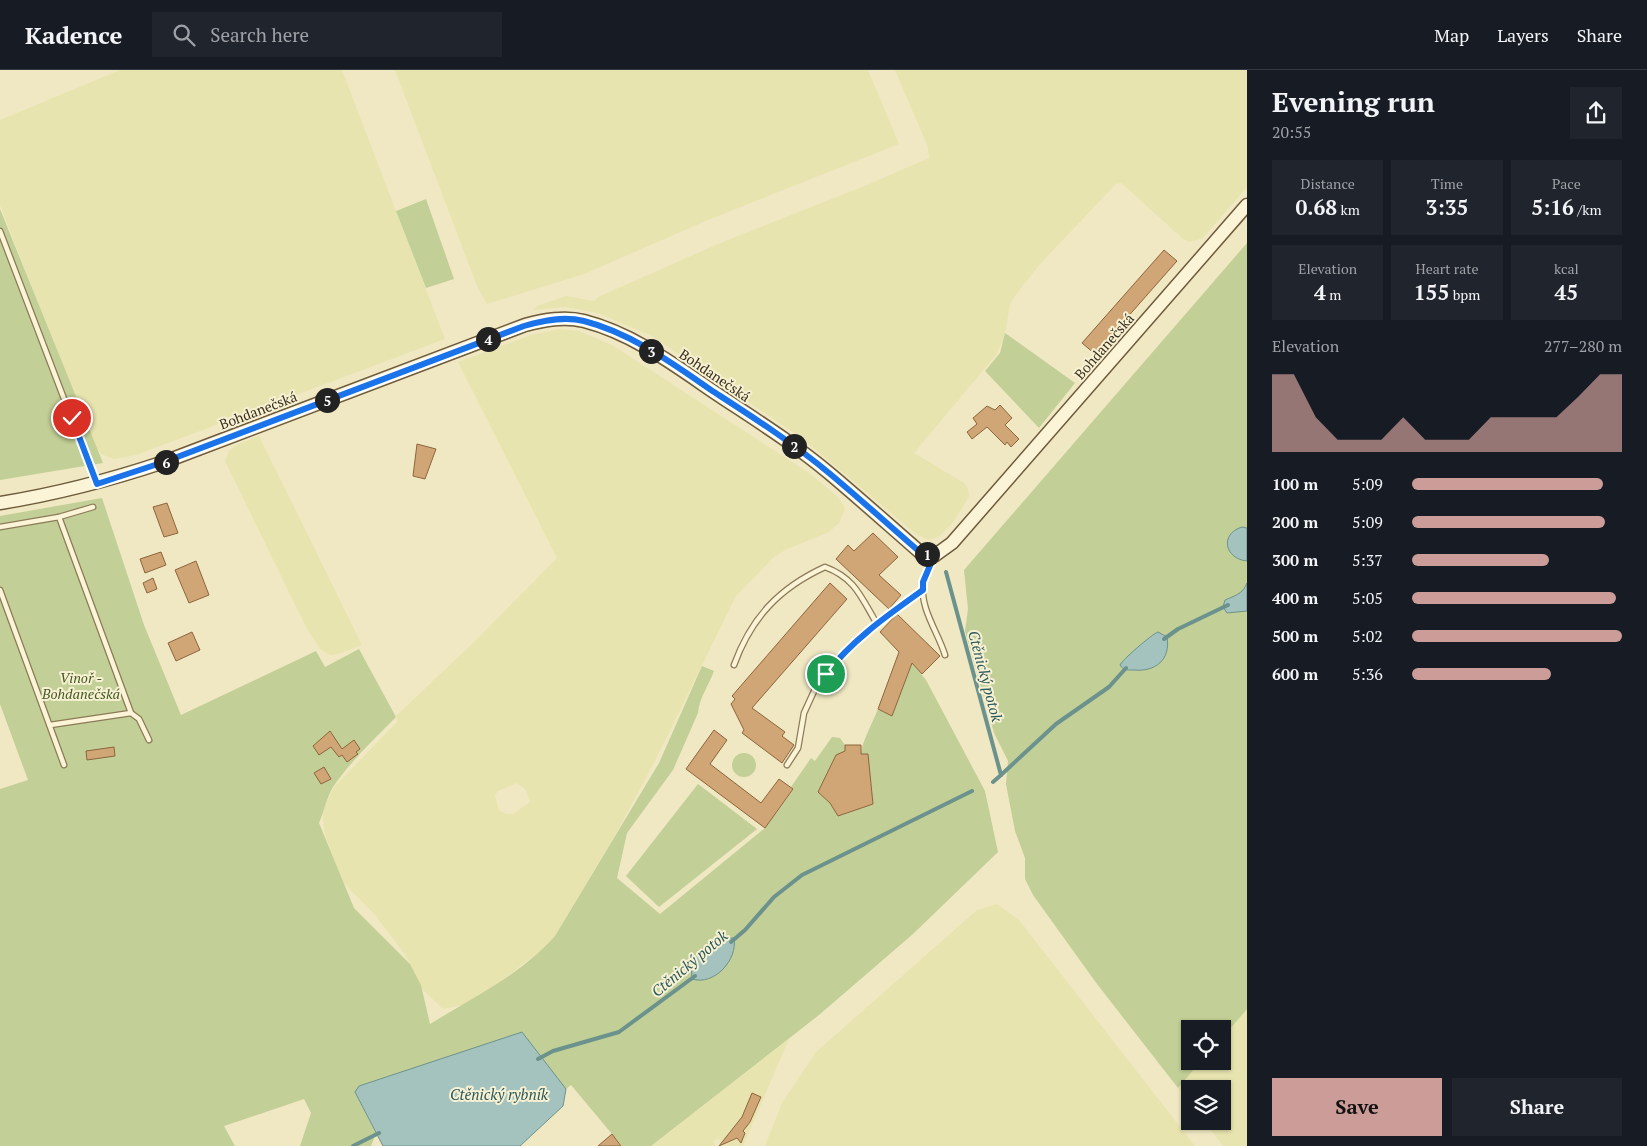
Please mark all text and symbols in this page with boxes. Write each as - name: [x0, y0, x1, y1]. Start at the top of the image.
- search box: [152, 12, 502, 57]
- text: Kadence: [25, 19, 122, 51]
- icon: search: [170, 21, 198, 49]
- text: Search here: [210, 22, 309, 47]
- text: Map: [1434, 23, 1469, 47]
- text: Layers: [1497, 23, 1549, 47]
- text: Share: [1577, 23, 1622, 47]
- text: Evening run: [1272, 83, 1435, 120]
- button: share: [1570, 87, 1622, 139]
- text: 20:55: [1272, 121, 1311, 143]
- text: Distance: [1301, 174, 1355, 193]
- text: Time: [1431, 174, 1463, 193]
- text: Pace: [1552, 174, 1581, 193]
- text: 0.68: [1295, 193, 1337, 221]
- text: 3:35: [1426, 193, 1468, 221]
- text: 5:16: [1531, 193, 1574, 221]
- text: km: [1337, 200, 1360, 219]
- text: /km: [1574, 200, 1602, 219]
- text: Elevation: [1298, 259, 1357, 278]
- text: Heart rate: [1416, 259, 1478, 278]
- text: kcal: [1554, 259, 1579, 278]
- text: 4: [1314, 278, 1326, 306]
- text: 155: [1414, 278, 1449, 306]
- text: 45: [1554, 278, 1578, 306]
- text: m: [1326, 285, 1341, 304]
- text: bpm: [1449, 285, 1480, 304]
- street label: Bohdanečská: [1070, 309, 1138, 383]
- pin: 4: [476, 326, 500, 352]
- text: 4: [485, 330, 492, 349]
- text: Elevation: [1272, 335, 1339, 357]
- text: 277–280 m: [1544, 335, 1622, 357]
- pin: 3: [638, 338, 664, 364]
- text: 3: [648, 342, 655, 361]
- street label: Bohdanečská: [676, 344, 754, 406]
- street label: Bohdanečská: [216, 386, 300, 434]
- pin: 5: [314, 388, 340, 412]
- text: 5: [324, 391, 331, 410]
- pin: [51, 397, 93, 439]
- icon: check: [58, 404, 86, 432]
- pin: 2: [782, 434, 806, 458]
- text: 2: [791, 437, 798, 456]
- pin: 6: [154, 450, 178, 474]
- text: 6: [163, 453, 170, 472]
- text: 100 m: [1272, 473, 1318, 495]
- text: 5:09: [1352, 473, 1383, 495]
- text: 200 m: [1272, 511, 1318, 533]
- text: 5:09: [1352, 511, 1383, 533]
- pin: 1: [914, 542, 940, 566]
- text: 1: [924, 545, 931, 564]
- text: 300 m: [1272, 549, 1318, 571]
- text: 5:37: [1352, 549, 1383, 571]
- text: 400 m: [1272, 587, 1318, 609]
- text: 5:05: [1352, 587, 1383, 609]
- text: 500 m: [1272, 625, 1318, 647]
- text: 5:02: [1352, 625, 1383, 647]
- water label: Ctěnický potok: [964, 628, 1008, 725]
- pin: [805, 653, 847, 695]
- icon: arrive: [812, 660, 840, 688]
- text: 600 m: [1272, 663, 1318, 685]
- text: 5:36: [1352, 663, 1383, 685]
- park label: Vinoř - Bohdanečská: [41, 668, 121, 703]
- water label: Ctěnický potok: [647, 925, 732, 1001]
- map controls: [1181, 1020, 1231, 1130]
- button: locate: [1181, 1020, 1231, 1070]
- button: Save: [1272, 1078, 1442, 1136]
- button: Share: [1452, 1078, 1622, 1136]
- button: layers: [1181, 1080, 1231, 1130]
- water label: Ctěnický rybník: [450, 1084, 549, 1104]

